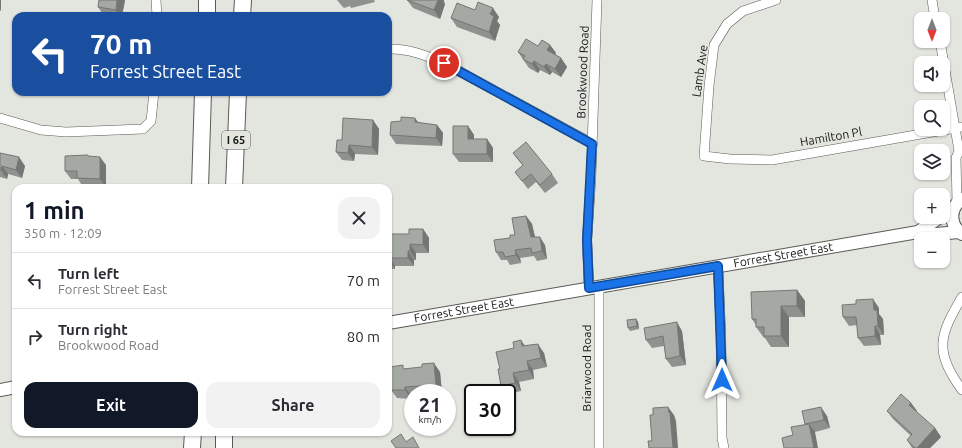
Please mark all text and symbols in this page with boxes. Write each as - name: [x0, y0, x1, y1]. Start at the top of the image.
- north arrow: [914, 12, 950, 48]
- map controls: [914, 12, 950, 268]
- street label: Brookwood Road: [574, 25, 591, 119]
- icon: left: [24, 28, 76, 80]
- text: 70 m: [90, 28, 152, 59]
- street label: Lamb Ave: [689, 44, 710, 98]
- pin: [427, 46, 461, 80]
- icon: arrive: [433, 52, 455, 74]
- button: sound: [914, 56, 950, 92]
- text: Forrest Street East: [90, 61, 241, 81]
- button: search: [914, 100, 950, 136]
- street label: Hamilton Pl: [799, 125, 863, 148]
- road number: I 65: [222, 131, 250, 149]
- button: layers: [914, 144, 950, 180]
- button: +: [914, 188, 950, 224]
- text: 1 min: [24, 197, 85, 224]
- button: close: [338, 197, 380, 239]
- text: 350 m · 12:09: [24, 226, 102, 240]
- button: −: [914, 232, 950, 268]
- street label: Forrest Street East: [732, 240, 834, 270]
- text: Turn left: [58, 265, 119, 282]
- icon: left: [24, 270, 46, 292]
- text: 70 m: [347, 272, 380, 289]
- text: Forrest Street East: [58, 282, 167, 296]
- street label: Forrest Street East: [413, 294, 515, 324]
- text: Turn right: [58, 321, 128, 338]
- street label: Briarwood Road: [580, 325, 593, 411]
- icon: right: [24, 326, 46, 348]
- text: 80 m: [347, 328, 380, 345]
- text: Brookwood Road: [58, 338, 159, 352]
- position arrow: [701, 359, 743, 401]
- button: Exit: [24, 382, 198, 428]
- button: Share: [206, 382, 380, 428]
- speed limit sign: 30: [464, 384, 516, 436]
- text: 21: [419, 393, 441, 416]
- text: km/h: [418, 414, 442, 425]

